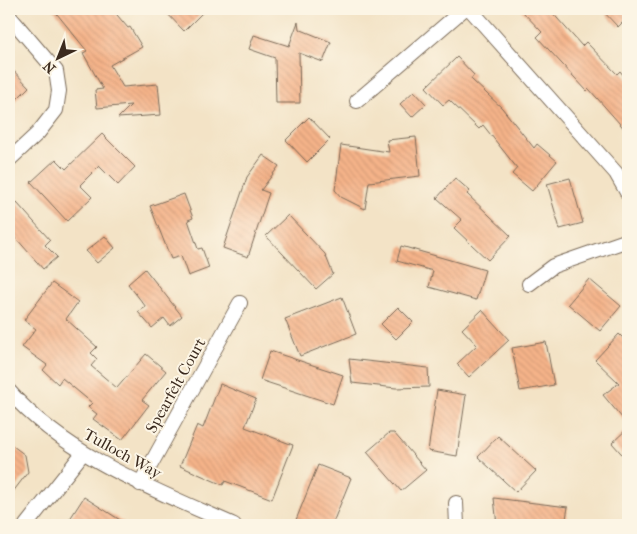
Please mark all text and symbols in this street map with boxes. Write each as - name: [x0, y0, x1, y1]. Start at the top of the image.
- north arrow: [32, 32, 82, 82]
- text: N: [40, 57, 59, 77]
- street label: Spearfelt Court: [141, 334, 210, 436]
- street label: Tulloch Way: [81, 424, 165, 483]

